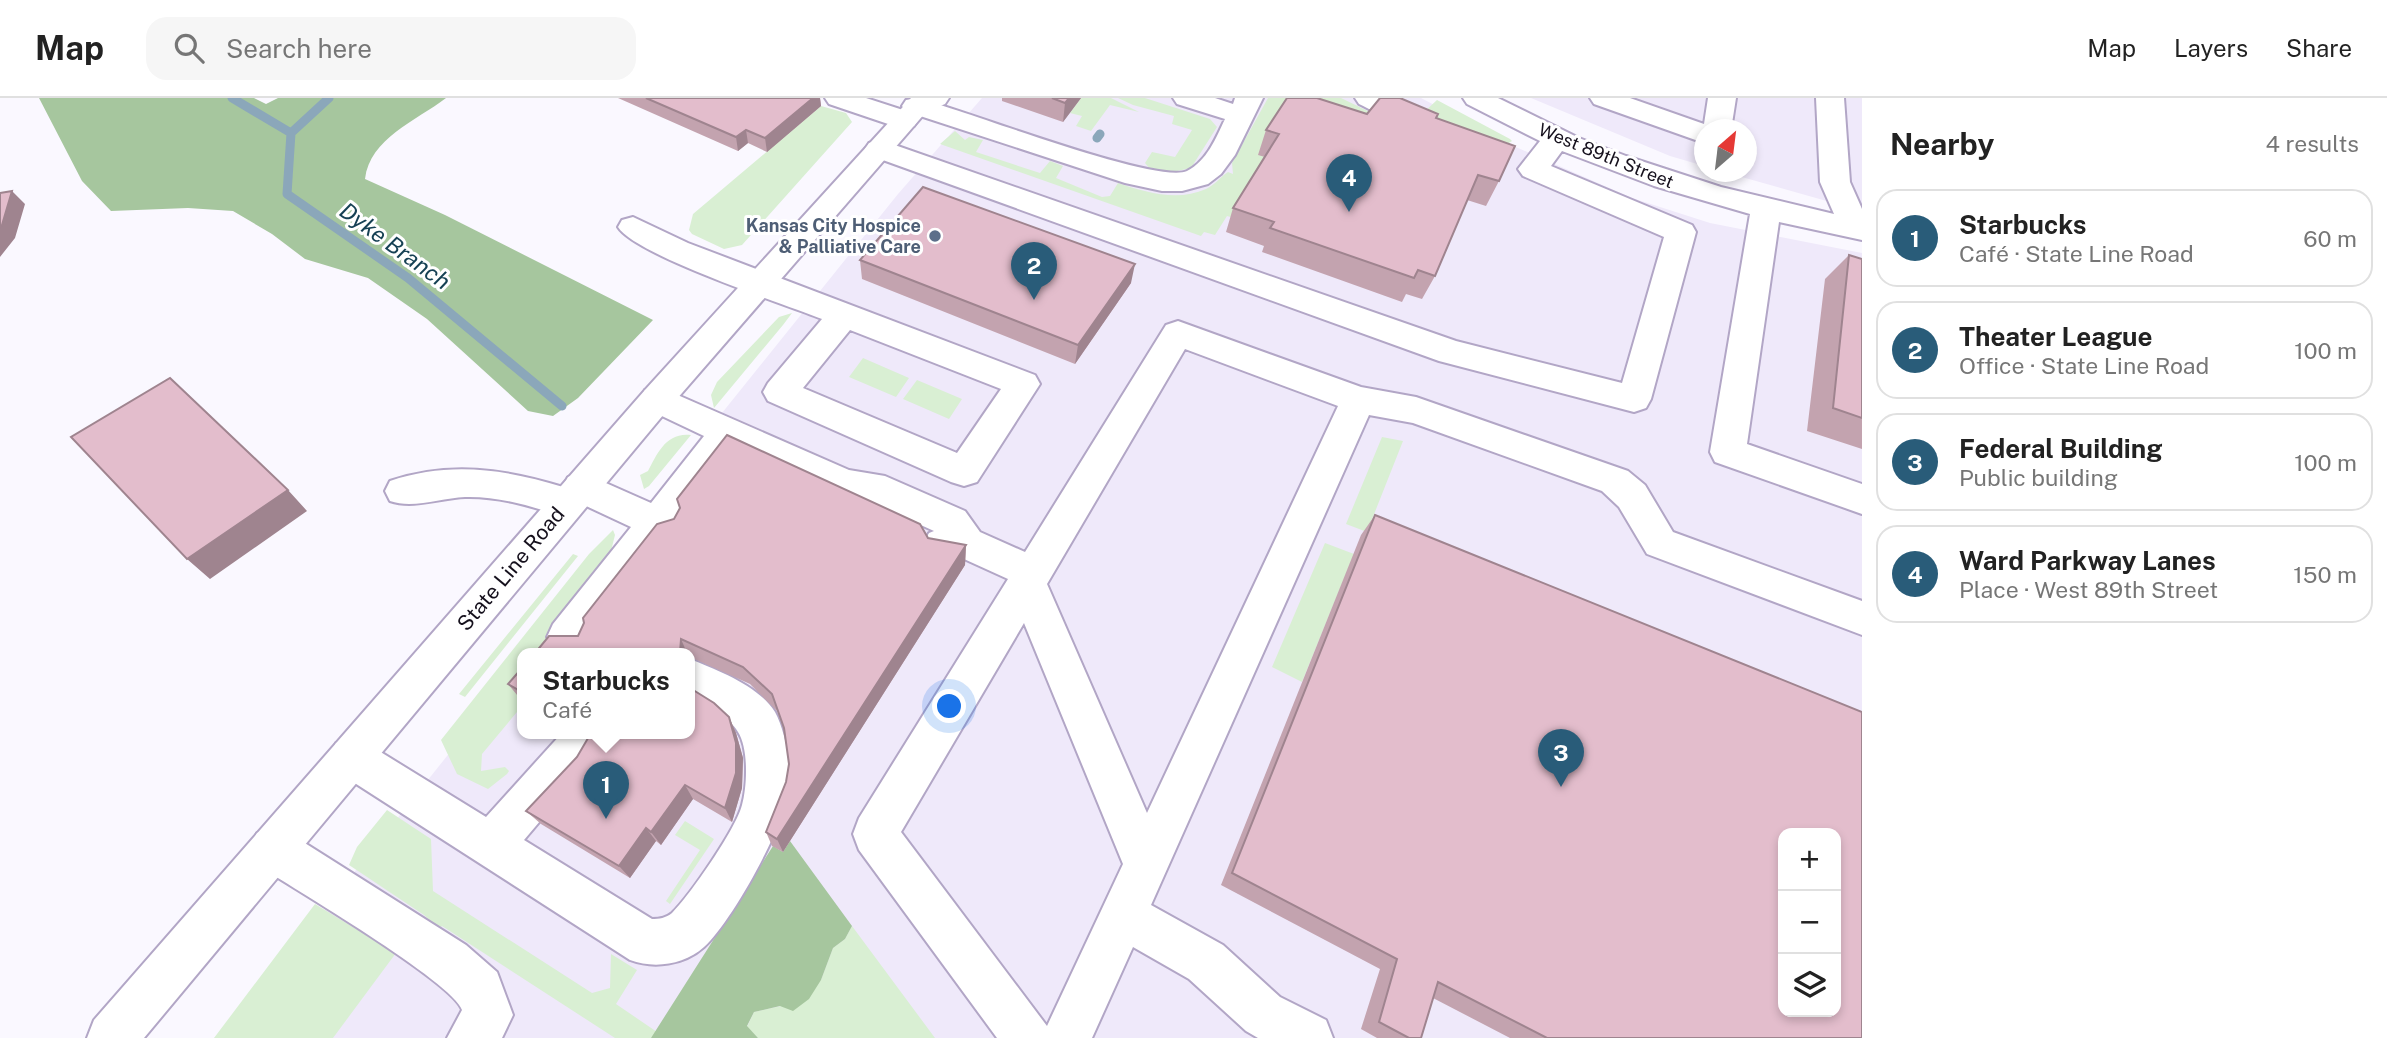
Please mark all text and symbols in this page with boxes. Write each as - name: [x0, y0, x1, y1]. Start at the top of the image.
- search box: [146, 17, 636, 80]
- text: Map: [35, 29, 104, 67]
- icon: search: [170, 29, 208, 67]
- text: Search here: [226, 33, 372, 64]
- text: Map: [2087, 34, 2136, 62]
- text: Layers: [2174, 34, 2248, 62]
- text: Share: [2286, 34, 2352, 62]
- street label: West 89th Street: [1536, 119, 1677, 192]
- north arrow: [1694, 119, 1757, 182]
- text: Nearby: [1890, 126, 1994, 162]
- text: 4 results: [2265, 130, 2359, 157]
- pin: 4: [1326, 154, 1372, 212]
- water label: Dyke Branch: [335, 196, 456, 295]
- text: Starbucks: [1959, 209, 2086, 240]
- place label: Kansas City Hospice & Palliative Care: [746, 215, 921, 257]
- text: 1: [1910, 225, 1920, 252]
- text: 60 m: [2303, 225, 2357, 252]
- marker: Kansas City Hospice & Palliative Care: [927, 228, 943, 244]
- text: Café · State Line Road: [1959, 240, 2194, 267]
- pin: 2: [1011, 242, 1057, 300]
- text: Theater League: [1959, 321, 2153, 352]
- text: 2: [1908, 337, 1922, 364]
- text: 100 m: [2294, 337, 2357, 364]
- text: Office · State Line Road: [1959, 352, 2209, 379]
- text: Federal Building: [1959, 433, 2163, 464]
- text: 3: [1907, 449, 1923, 476]
- text: 100 m: [2294, 449, 2357, 476]
- text: Public building: [1959, 464, 2118, 491]
- street label: State Line Road: [452, 502, 570, 636]
- text: Ward Parkway Lanes: [1959, 545, 2216, 576]
- text: 4: [1907, 561, 1923, 588]
- text: 150 m: [2293, 561, 2357, 588]
- text: Place · West 89th Street: [1959, 576, 2218, 603]
- popup: [517, 648, 695, 739]
- text: Starbucks: [542, 665, 670, 696]
- your location: [932, 689, 966, 723]
- text: Café: [542, 696, 592, 723]
- pin: 3: [1538, 729, 1584, 787]
- pin: 1: [583, 761, 629, 819]
- map controls: [1778, 828, 1841, 1017]
- button: +: [1778, 828, 1841, 891]
- button: −: [1778, 891, 1841, 954]
- button: layers: [1778, 954, 1841, 1017]

